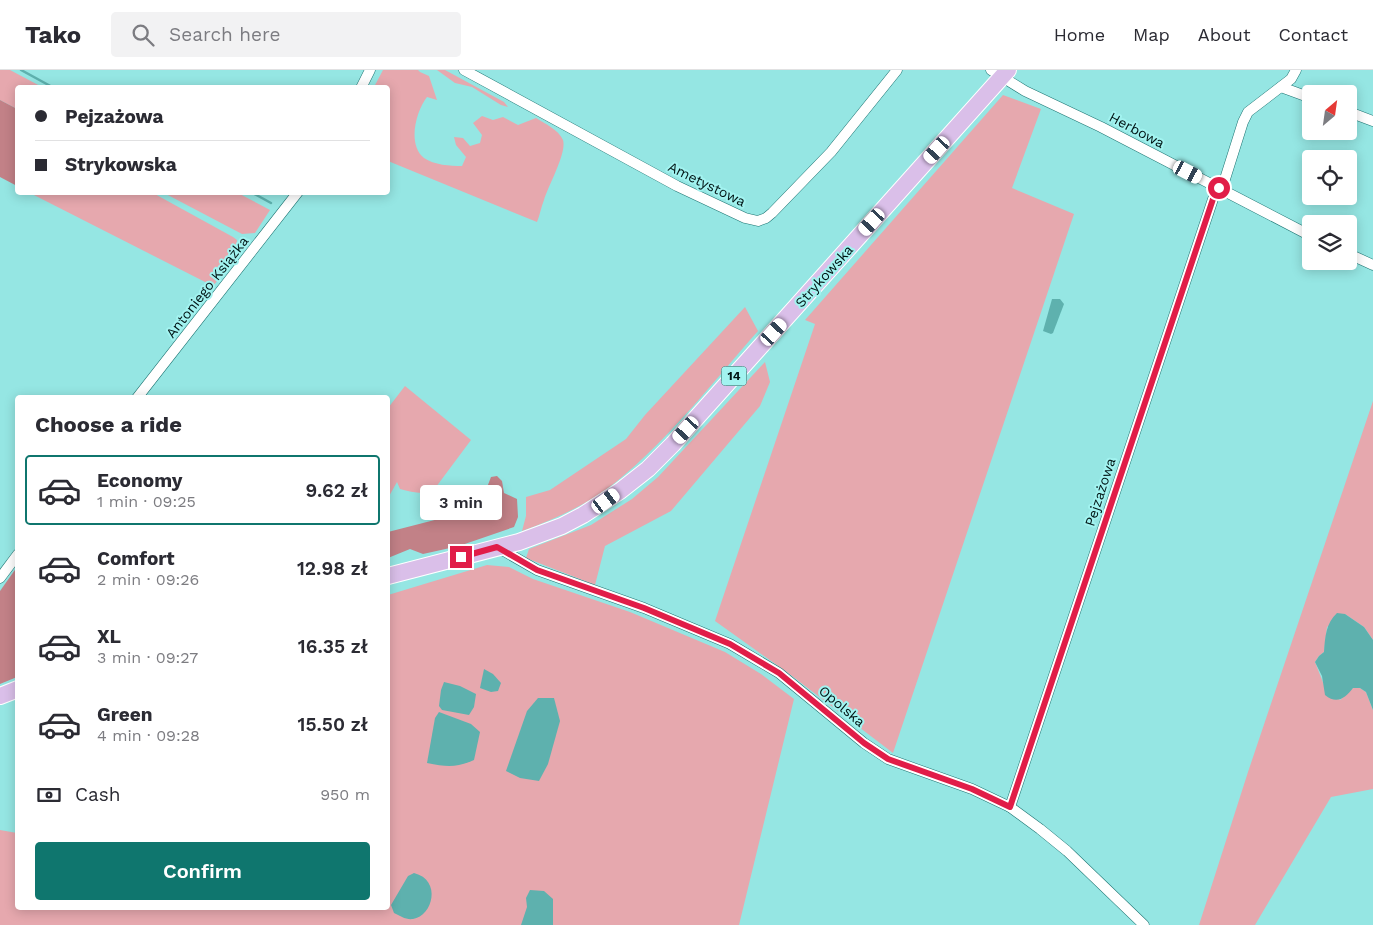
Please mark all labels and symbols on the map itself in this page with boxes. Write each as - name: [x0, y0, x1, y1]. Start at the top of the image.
- north arrow: [1302, 85, 1358, 140]
- street label: Herbowa: [1107, 109, 1167, 151]
- car: [921, 134, 952, 166]
- street label: Ametystowa: [666, 158, 748, 210]
- car: [1171, 159, 1204, 185]
- route start: [1208, 177, 1230, 199]
- car: [856, 206, 887, 238]
- street label: Antoniego Książka: [162, 233, 252, 341]
- street label: Strykowska: [792, 242, 856, 310]
- car: [758, 316, 789, 348]
- road number: 14: [722, 366, 746, 386]
- car: [670, 414, 701, 446]
- street label: Pejzażowa: [1081, 456, 1119, 528]
- callout: 3 min: [420, 484, 502, 520]
- car: [589, 486, 622, 516]
- route end: [450, 546, 472, 568]
- street label: Opolska: [816, 682, 868, 730]

